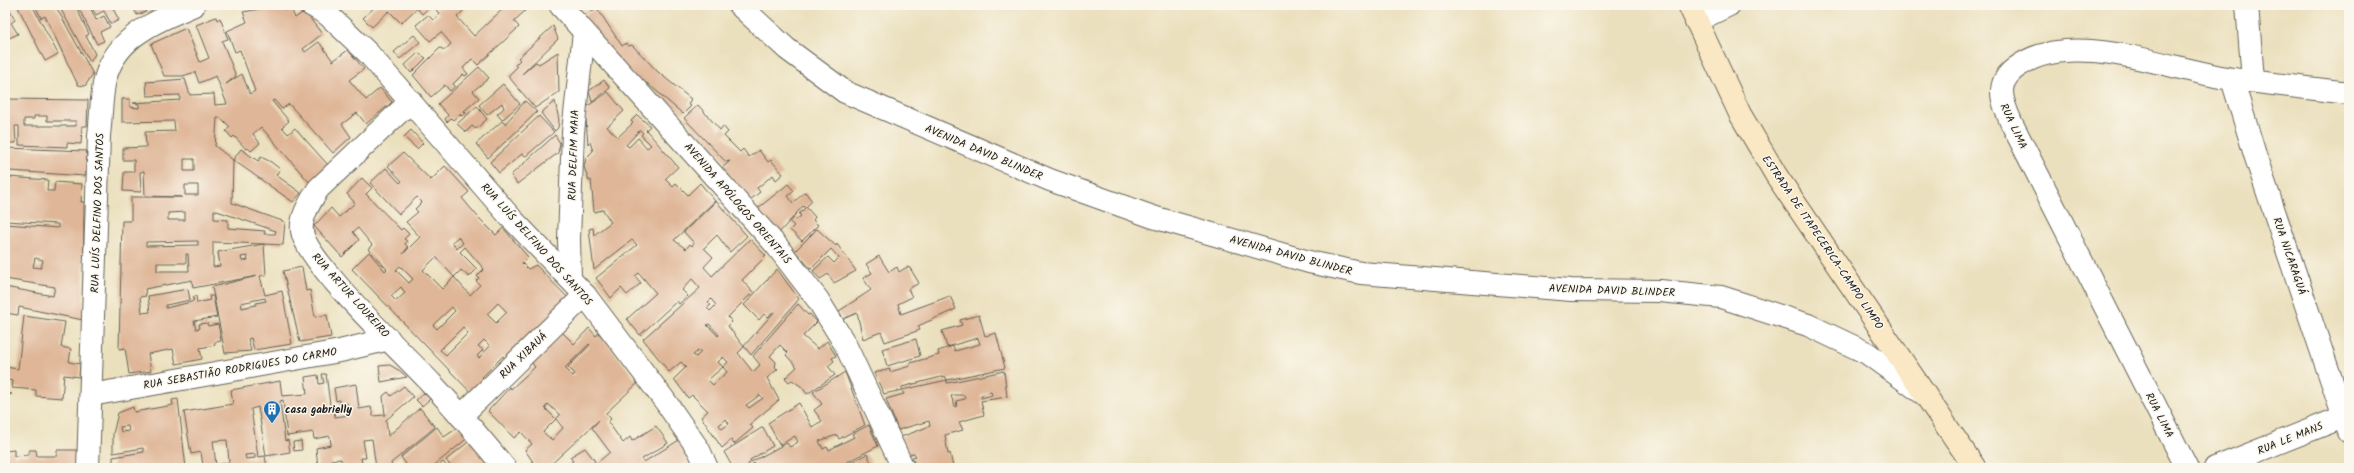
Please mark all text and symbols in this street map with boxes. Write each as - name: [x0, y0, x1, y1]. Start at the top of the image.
- street label: RUA LIMA: [1995, 100, 2032, 153]
- street label: RUA DELFIM MAIA: [563, 109, 585, 201]
- street label: AVENIDA DAVID BLINDER: [922, 120, 1046, 186]
- street label: RUA LUÍS DELFINO DOS SANTOS: [86, 133, 110, 293]
- street label: AVENIDA APÓLOGOS ORIENTAIS: [679, 139, 795, 269]
- street label: ESTRADA DE ITAPECERICA-CAMPO LIMPO: [1757, 152, 1888, 334]
- street label: RUA LUÍS DELFINO DOS SANTOS: [476, 179, 597, 310]
- street label: RUA NICARAGUÁ: [2267, 215, 2311, 298]
- street label: AVENIDA DAVID BLINDER: [1227, 231, 1355, 281]
- street label: RUA ARTUR LOUREIRO: [307, 249, 394, 342]
- street label: AVENIDA DAVID BLINDER: [1548, 280, 1676, 302]
- street label: RUA XIBAUÁ: [495, 328, 552, 383]
- street label: RUA SEBASTIÃO RODRIGUES DO CARMO: [142, 343, 339, 395]
- street label: RUA LIMA: [2140, 390, 2178, 442]
- building icon: casa gabrielly: [262, 399, 282, 424]
- place label: casa gabrielly: [285, 401, 352, 419]
- street label: RUA LE MANS: [2255, 417, 2326, 460]

